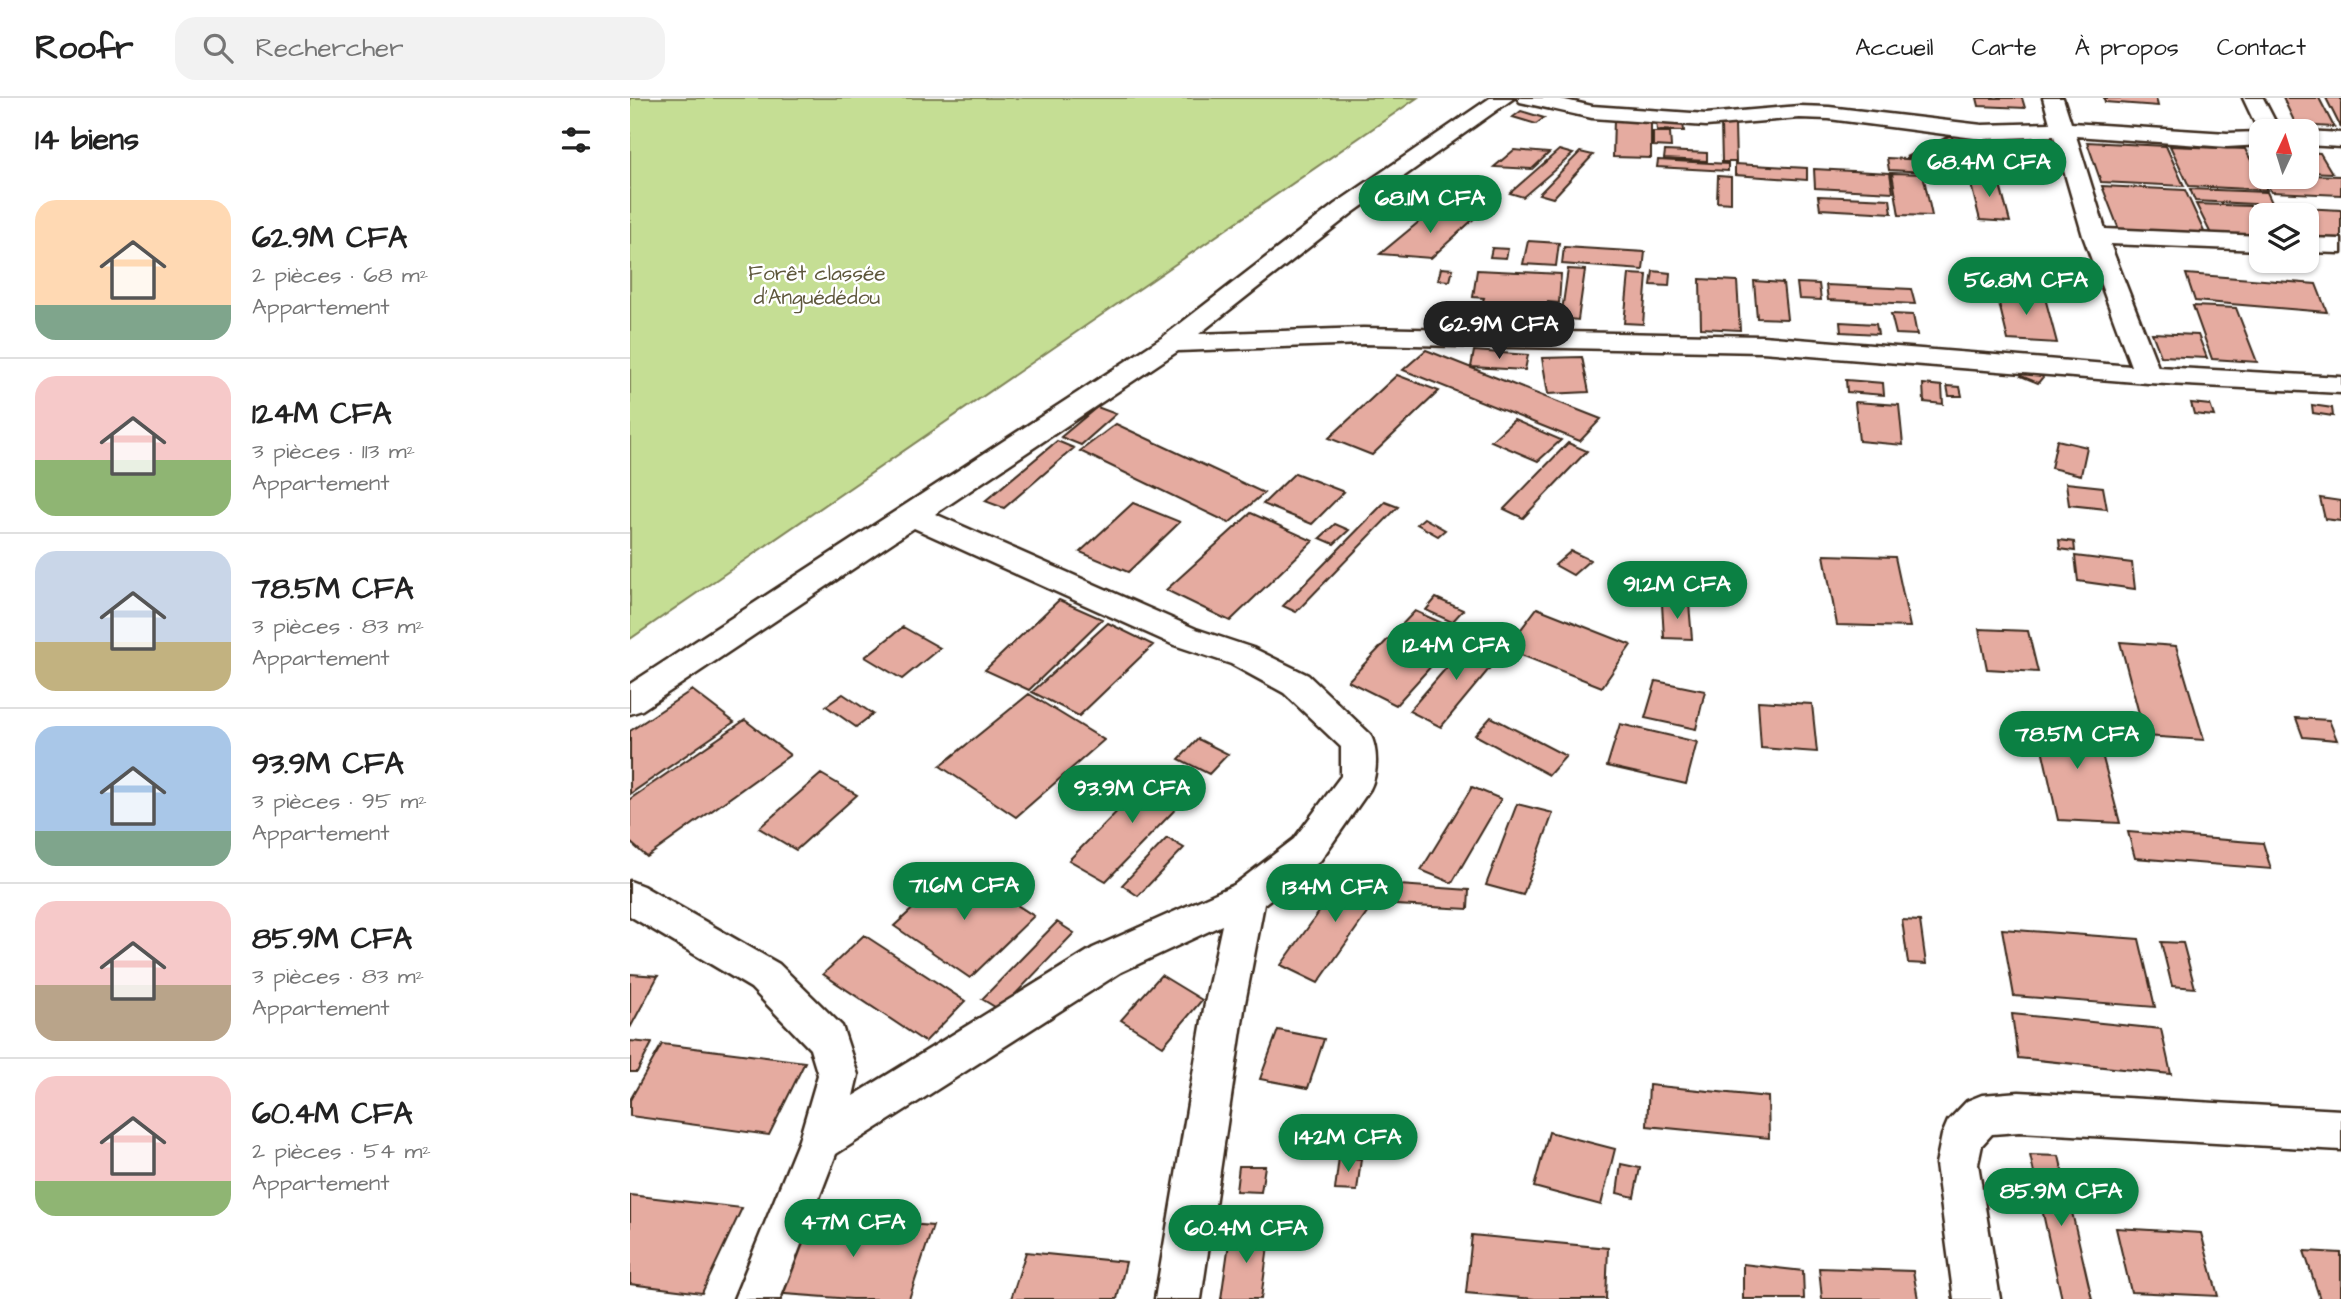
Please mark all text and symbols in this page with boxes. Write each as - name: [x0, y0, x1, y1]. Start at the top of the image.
- search box: [175, 17, 665, 80]
- text: Roofr: [35, 25, 133, 71]
- icon: search: [199, 29, 237, 67]
- text: Rechercher: [255, 30, 404, 66]
- text: Accueil: [1855, 31, 1934, 65]
- text: Carte: [1972, 31, 2037, 65]
- text: À propos: [2075, 31, 2179, 65]
- text: Contact: [2217, 31, 2306, 65]
- text: 14 biens: [35, 119, 139, 161]
- north arrow: [2249, 119, 2319, 189]
- map controls: [2249, 119, 2319, 273]
- icon: filters: [557, 121, 595, 159]
- pin: 68.4M CFA: [1909, 140, 2069, 199]
- text: 68.4M CFA: [1927, 146, 2051, 178]
- pin: 68.1M CFA: [1350, 176, 1510, 235]
- text: 68.1M CFA: [1375, 182, 1485, 214]
- button: layers: [2249, 203, 2319, 273]
- text: 62.9M CFA: [252, 217, 407, 259]
- icon: home: [91, 228, 175, 312]
- pin: 56.8M CFA: [1946, 258, 2106, 317]
- text: 2 pièces · 68 m²: [252, 259, 428, 291]
- park label: Forêt classée d’Anguédédou: [748, 259, 886, 314]
- text: 56.8M CFA: [1964, 264, 2088, 296]
- text: Appartement: [252, 291, 390, 323]
- pin: 62.9M CFA: [1419, 302, 1579, 361]
- text: 62.9M CFA: [1439, 308, 1559, 340]
- text: 124M CFA: [252, 393, 391, 435]
- icon: home: [91, 404, 175, 488]
- text: 3 pièces · 113 m²: [252, 435, 415, 467]
- text: Appartement: [252, 467, 390, 499]
- pin: 91.2M CFA: [1597, 561, 1757, 621]
- text: 78.5M CFA: [252, 568, 413, 610]
- text: 91.2M CFA: [1623, 568, 1731, 600]
- icon: home: [91, 579, 175, 663]
- text: 3 pièces · 83 m²: [252, 610, 424, 642]
- pin: 124M CFA: [1384, 622, 1528, 682]
- text: 124M CFA: [1403, 629, 1509, 661]
- text: Appartement: [252, 642, 390, 674]
- pin: 78.5M CFA: [1997, 712, 2157, 771]
- text: 78.5M CFA: [2015, 718, 2139, 750]
- text: 93.9M CFA: [252, 743, 404, 785]
- icon: home: [91, 754, 175, 838]
- pin: 93.9M CFA: [1052, 766, 1212, 825]
- text: 93.9M CFA: [1074, 772, 1190, 804]
- text: 3 pièces · 95 m²: [252, 785, 427, 817]
- text: Appartement: [252, 817, 390, 849]
- pin: 71.6M CFA: [884, 862, 1044, 922]
- pin: 134M CFA: [1263, 864, 1407, 924]
- text: 71.6M CFA: [909, 869, 1019, 901]
- text: 134M CFA: [1282, 871, 1388, 903]
- text: 85.9M CFA: [252, 918, 412, 960]
- icon: home: [91, 929, 175, 1013]
- text: 3 pièces · 83 m²: [252, 960, 424, 992]
- text: Appartement: [252, 992, 390, 1024]
- text: 60.4M CFA: [252, 1093, 412, 1135]
- icon: home: [91, 1104, 175, 1188]
- pin: 142M CFA: [1276, 1114, 1420, 1174]
- text: 142M CFA: [1295, 1121, 1401, 1153]
- text: 2 pièces · 54 m²: [252, 1135, 431, 1167]
- text: Appartement: [252, 1167, 390, 1199]
- pin: 85.9M CFA: [1981, 1168, 2141, 1228]
- text: 85.9M CFA: [2000, 1175, 2122, 1207]
- pin: 47M CFA: [788, 1200, 918, 1259]
- text: 47M CFA: [801, 1206, 905, 1238]
- pin: 60.4M CFA: [1166, 1206, 1326, 1265]
- text: 60.4M CFA: [1185, 1212, 1308, 1244]

